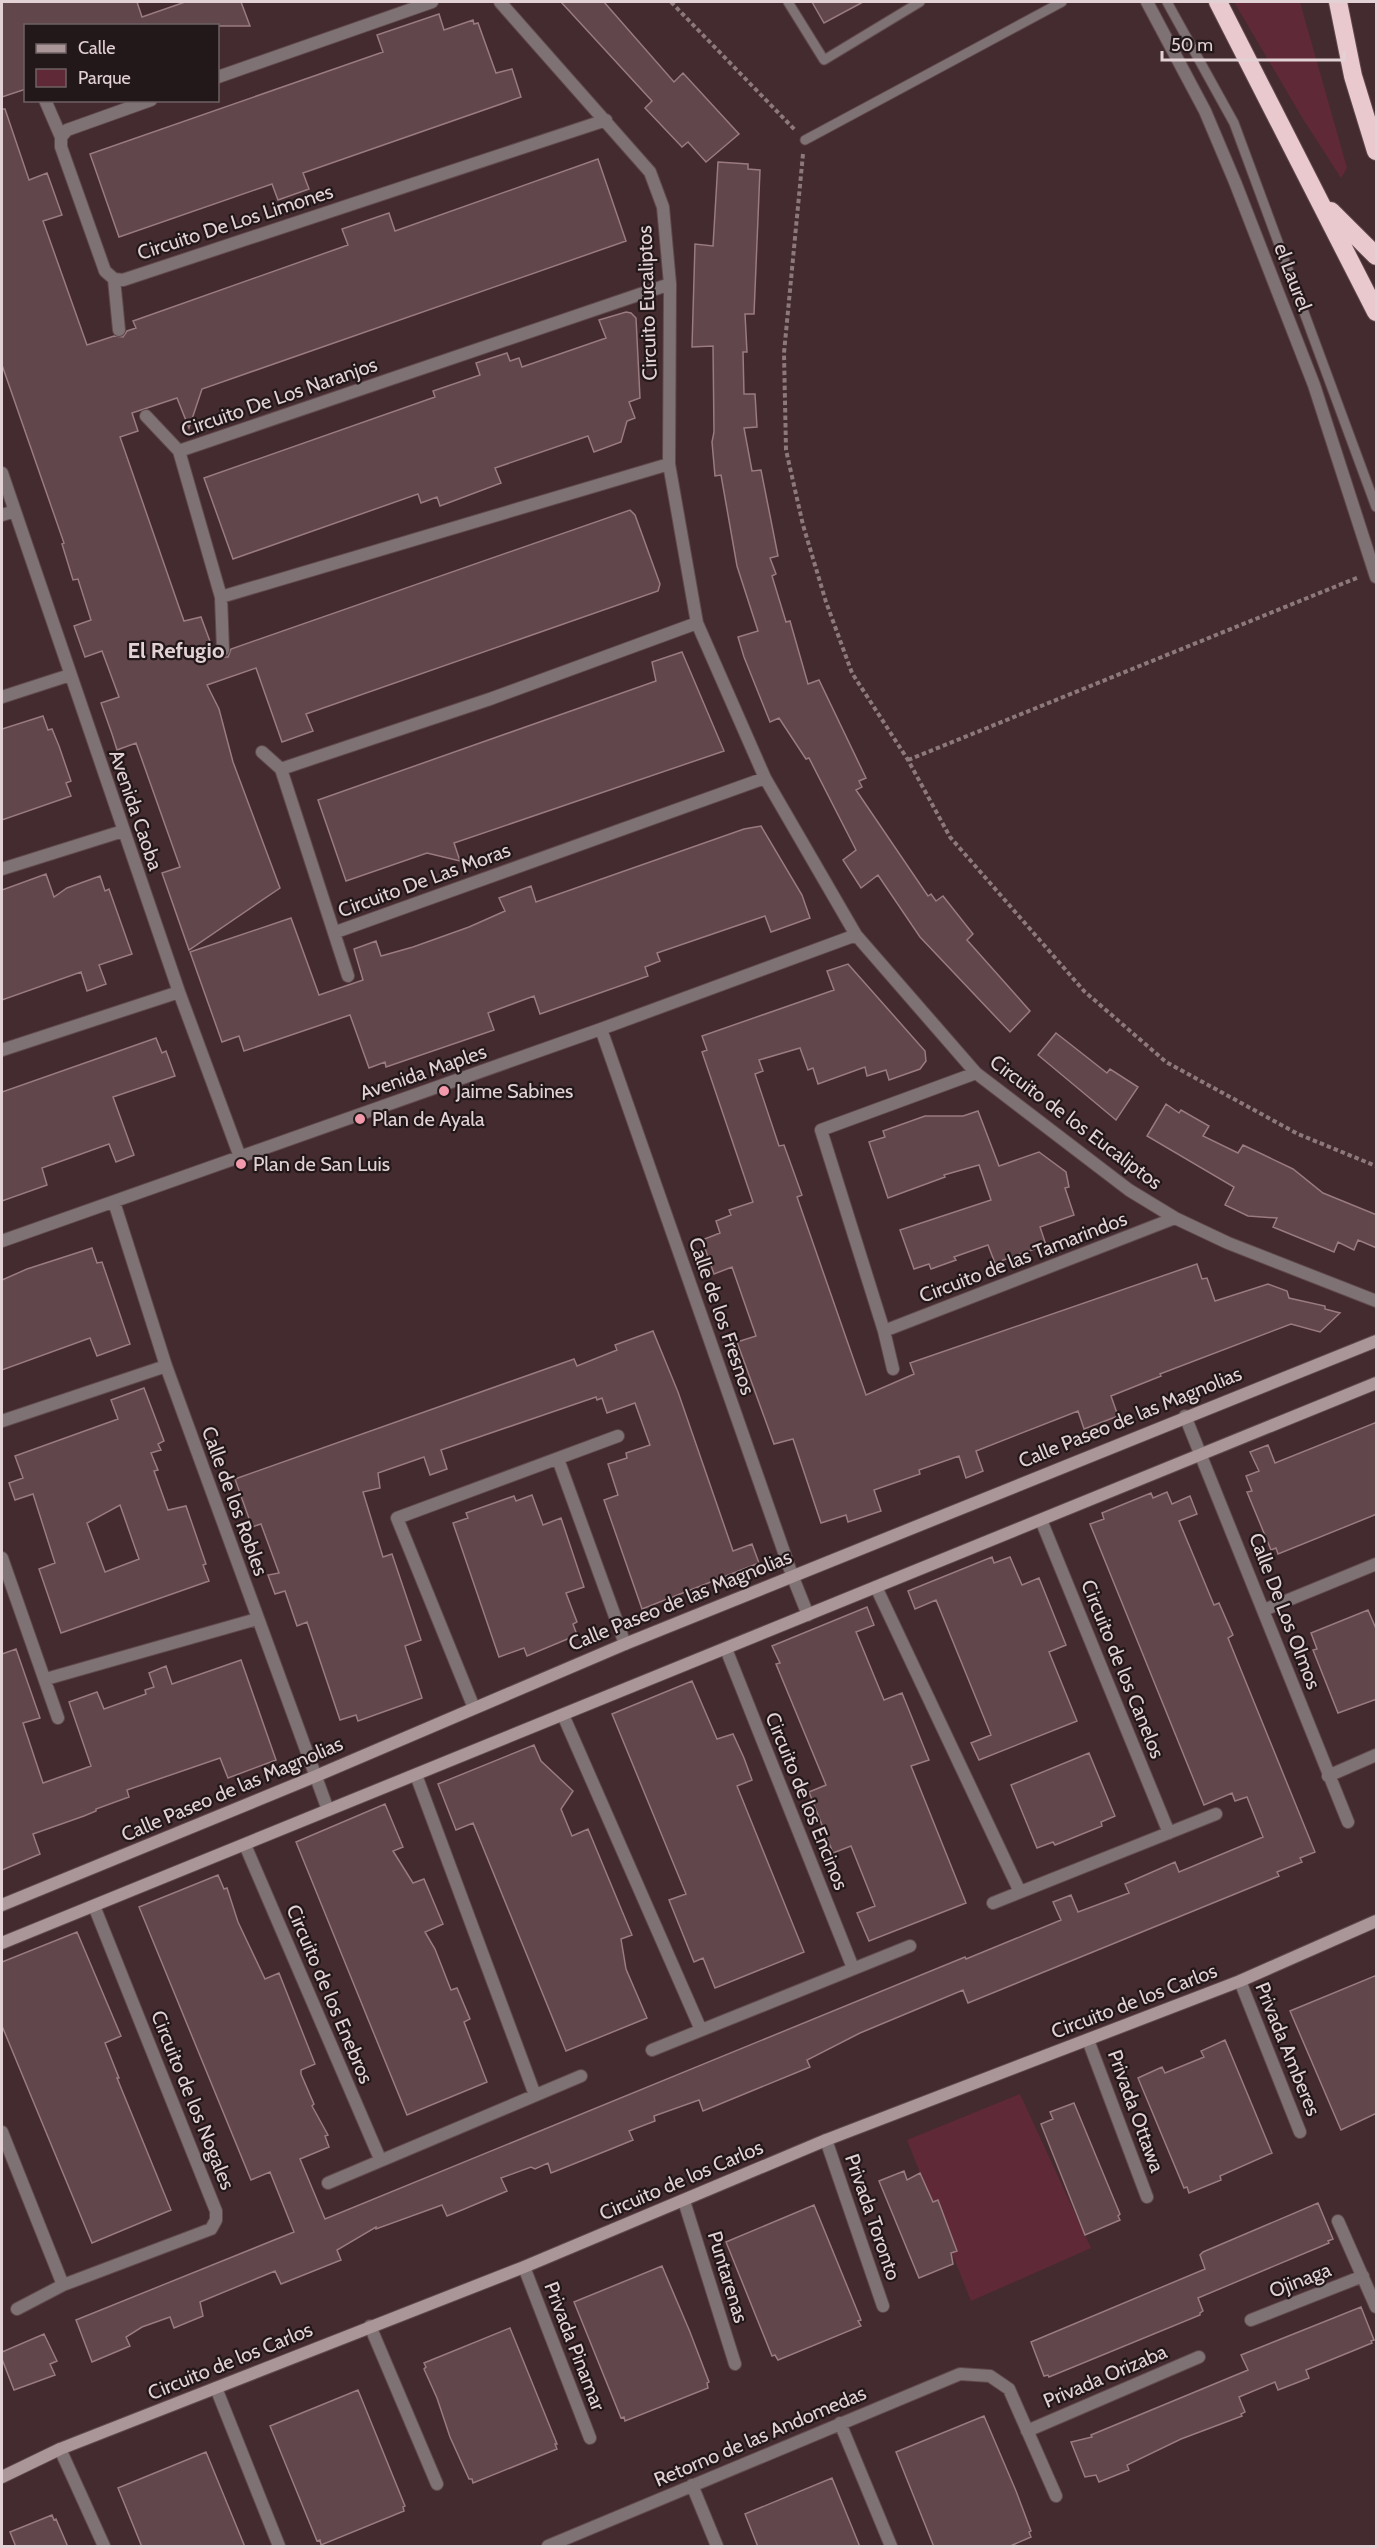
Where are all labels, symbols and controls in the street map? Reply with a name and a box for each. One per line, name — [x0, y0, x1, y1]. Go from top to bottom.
legend — [24, 24, 219, 102]
scale bar — [1162, 24, 1344, 62]
text: 50 m — [1171, 34, 1213, 56]
text: Calle — [78, 37, 115, 59]
text: Parque — [78, 67, 131, 89]
street label: Circuito De Los Limones — [134, 179, 336, 265]
street label: Circuito Eucaliptos — [632, 225, 662, 381]
street label: el Laurel — [1269, 240, 1317, 315]
street label: Circuito De Los Naranjos — [178, 352, 380, 442]
district label: El Refugio — [128, 637, 224, 664]
street label: Avenida Caoba — [104, 747, 168, 874]
street label: Circuito De Las Moras — [334, 838, 514, 922]
street label: Avenida Maples — [357, 1039, 489, 1105]
street label: Circuito de los Eucaliptos — [985, 1049, 1167, 1195]
place label: Jaime Sabines — [455, 1079, 573, 1103]
marker: Jaime Sabines — [437, 1084, 451, 1098]
place label: Plan de Ayala — [372, 1107, 485, 1131]
marker: Plan de Ayala — [353, 1112, 367, 1126]
place label: Plan de San Luis — [253, 1152, 390, 1176]
marker: Plan de San Luis — [234, 1157, 248, 1171]
street label: Circuito de las Tamarindos — [916, 1206, 1130, 1308]
street label: Calle de los Fresnos — [684, 1234, 760, 1398]
street label: Calle Paseo de las Magnolias — [1015, 1361, 1245, 1473]
street label: Calle de los Robles — [197, 1423, 273, 1579]
street label: Calle De Los Olmos — [1244, 1529, 1326, 1693]
street label: Calle Paseo de las Magnolias — [565, 1544, 795, 1656]
street label: Circuito de los Canelos — [1076, 1576, 1170, 1762]
street label: Circuito de los Encinos — [760, 1709, 854, 1893]
street label: Calle Paseo de las Magnolias — [118, 1731, 346, 1847]
street label: Circuito de los Enebros — [281, 1901, 379, 2087]
street label: Circuito de los Carlos — [1048, 1958, 1220, 2044]
street label: Privada Amberes — [1250, 1979, 1326, 2119]
street label: Circuito de los Nogales — [146, 2007, 240, 2193]
street label: Privada Ottawa — [1103, 2046, 1169, 2176]
street label: Circuito de los Carlos — [595, 2135, 767, 2225]
street label: Privada Toronto — [840, 2151, 906, 2283]
street label: Puntarenas — [703, 2228, 753, 2326]
street label: Ojinaga — [1266, 2257, 1335, 2303]
street label: Privada Pinamar — [539, 2278, 611, 2414]
street label: Circuito de los Carlos — [144, 2317, 316, 2405]
street label: Privada Orizaba — [1040, 2339, 1171, 2413]
street label: Retorno de las Andomedas — [650, 2380, 870, 2492]

